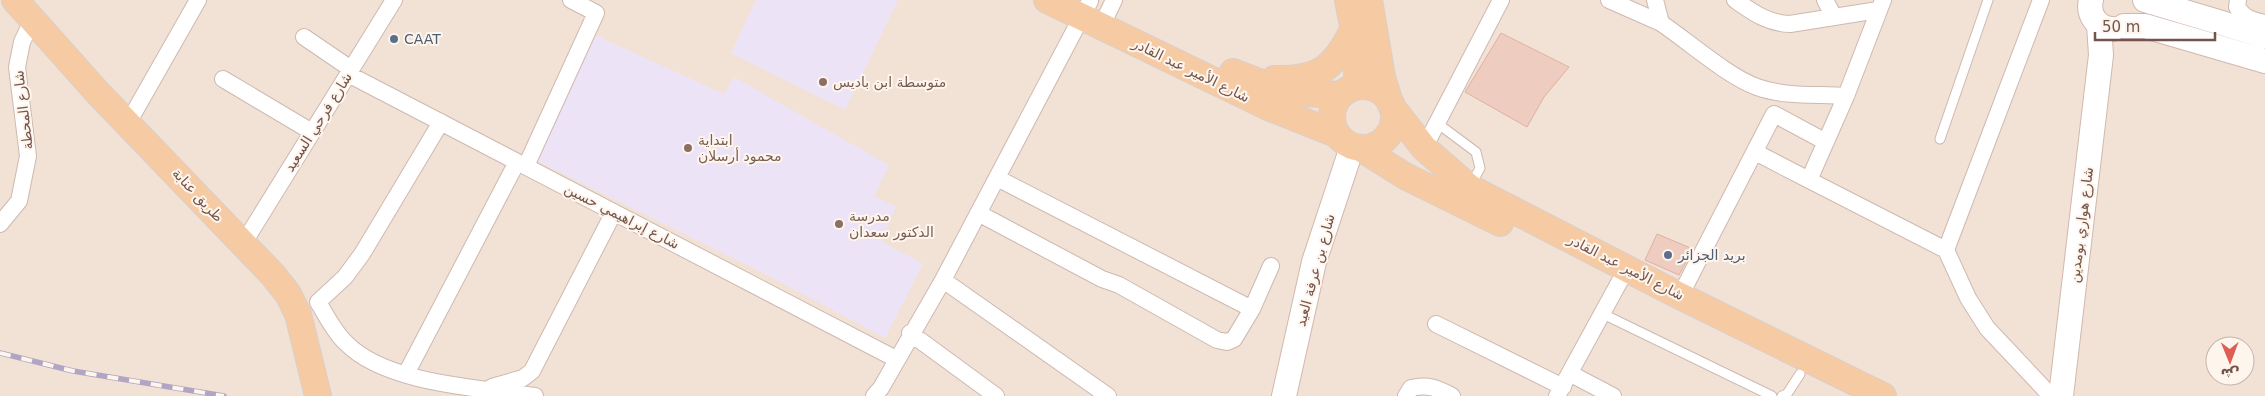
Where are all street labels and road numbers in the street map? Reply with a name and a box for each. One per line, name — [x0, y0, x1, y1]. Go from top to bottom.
street label: شارع الأمير عبد القادر — [1129, 33, 1253, 106]
street label: شارع المحطة — [10, 69, 37, 151]
street label: شارع فرحي السعيد — [281, 70, 356, 175]
street label: طريق عنابة — [169, 165, 227, 226]
street label: شارع هواري بومدين — [2066, 166, 2097, 284]
street label: شارع إبراهيمي حسين — [561, 180, 682, 253]
street label: شارع بن عرفة العيد — [1292, 212, 1339, 328]
street label: شارع الأمير عبد القادر — [1564, 229, 1687, 304]

